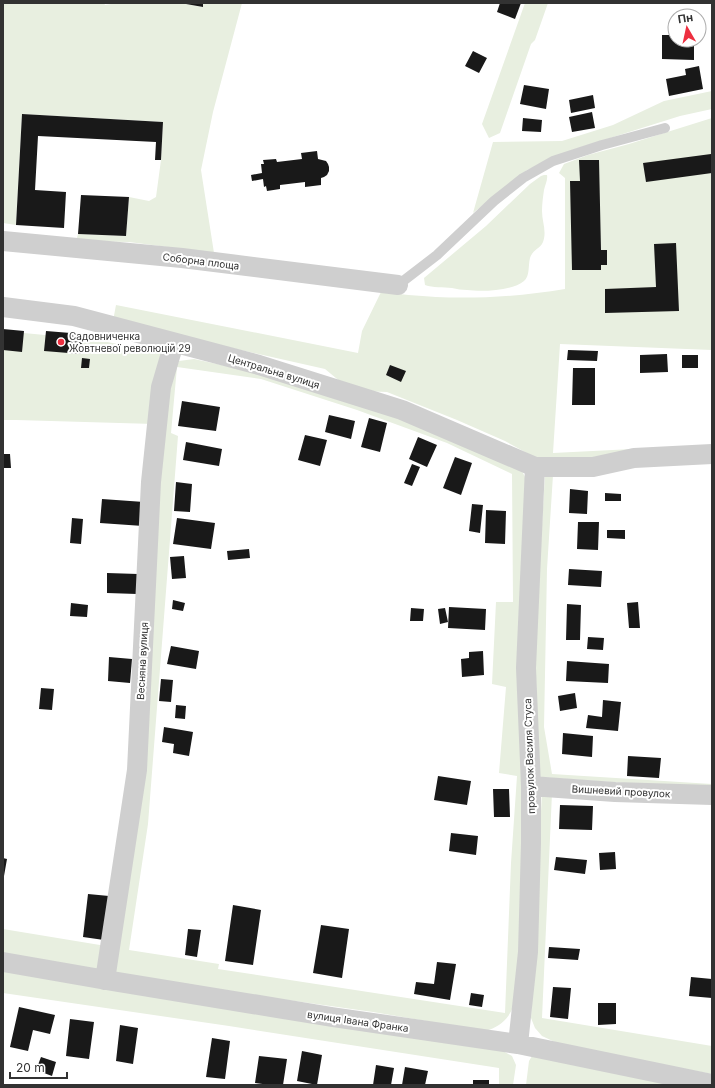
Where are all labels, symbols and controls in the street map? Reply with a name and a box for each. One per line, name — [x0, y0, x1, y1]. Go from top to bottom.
north arrow — [667, 8, 707, 48]
text: Пн — [677, 10, 694, 26]
street label: Соборна площа — [162, 250, 240, 272]
place label: Садовниченка Жовтневої революцій 29 — [69, 330, 191, 354]
marker: Садовниченка Жовтневої революцій 29 — [56, 337, 66, 347]
street label: Центральна вулиця — [227, 351, 321, 391]
street label: Весняна вулиця — [134, 622, 150, 700]
street label: провулок Василя Стуса — [521, 698, 537, 814]
street label: Вишневий провулок — [571, 782, 671, 800]
street label: вулиця Івана Франка — [307, 1008, 409, 1034]
scale bar — [10, 1054, 67, 1080]
text: 20 m — [16, 1060, 45, 1075]

